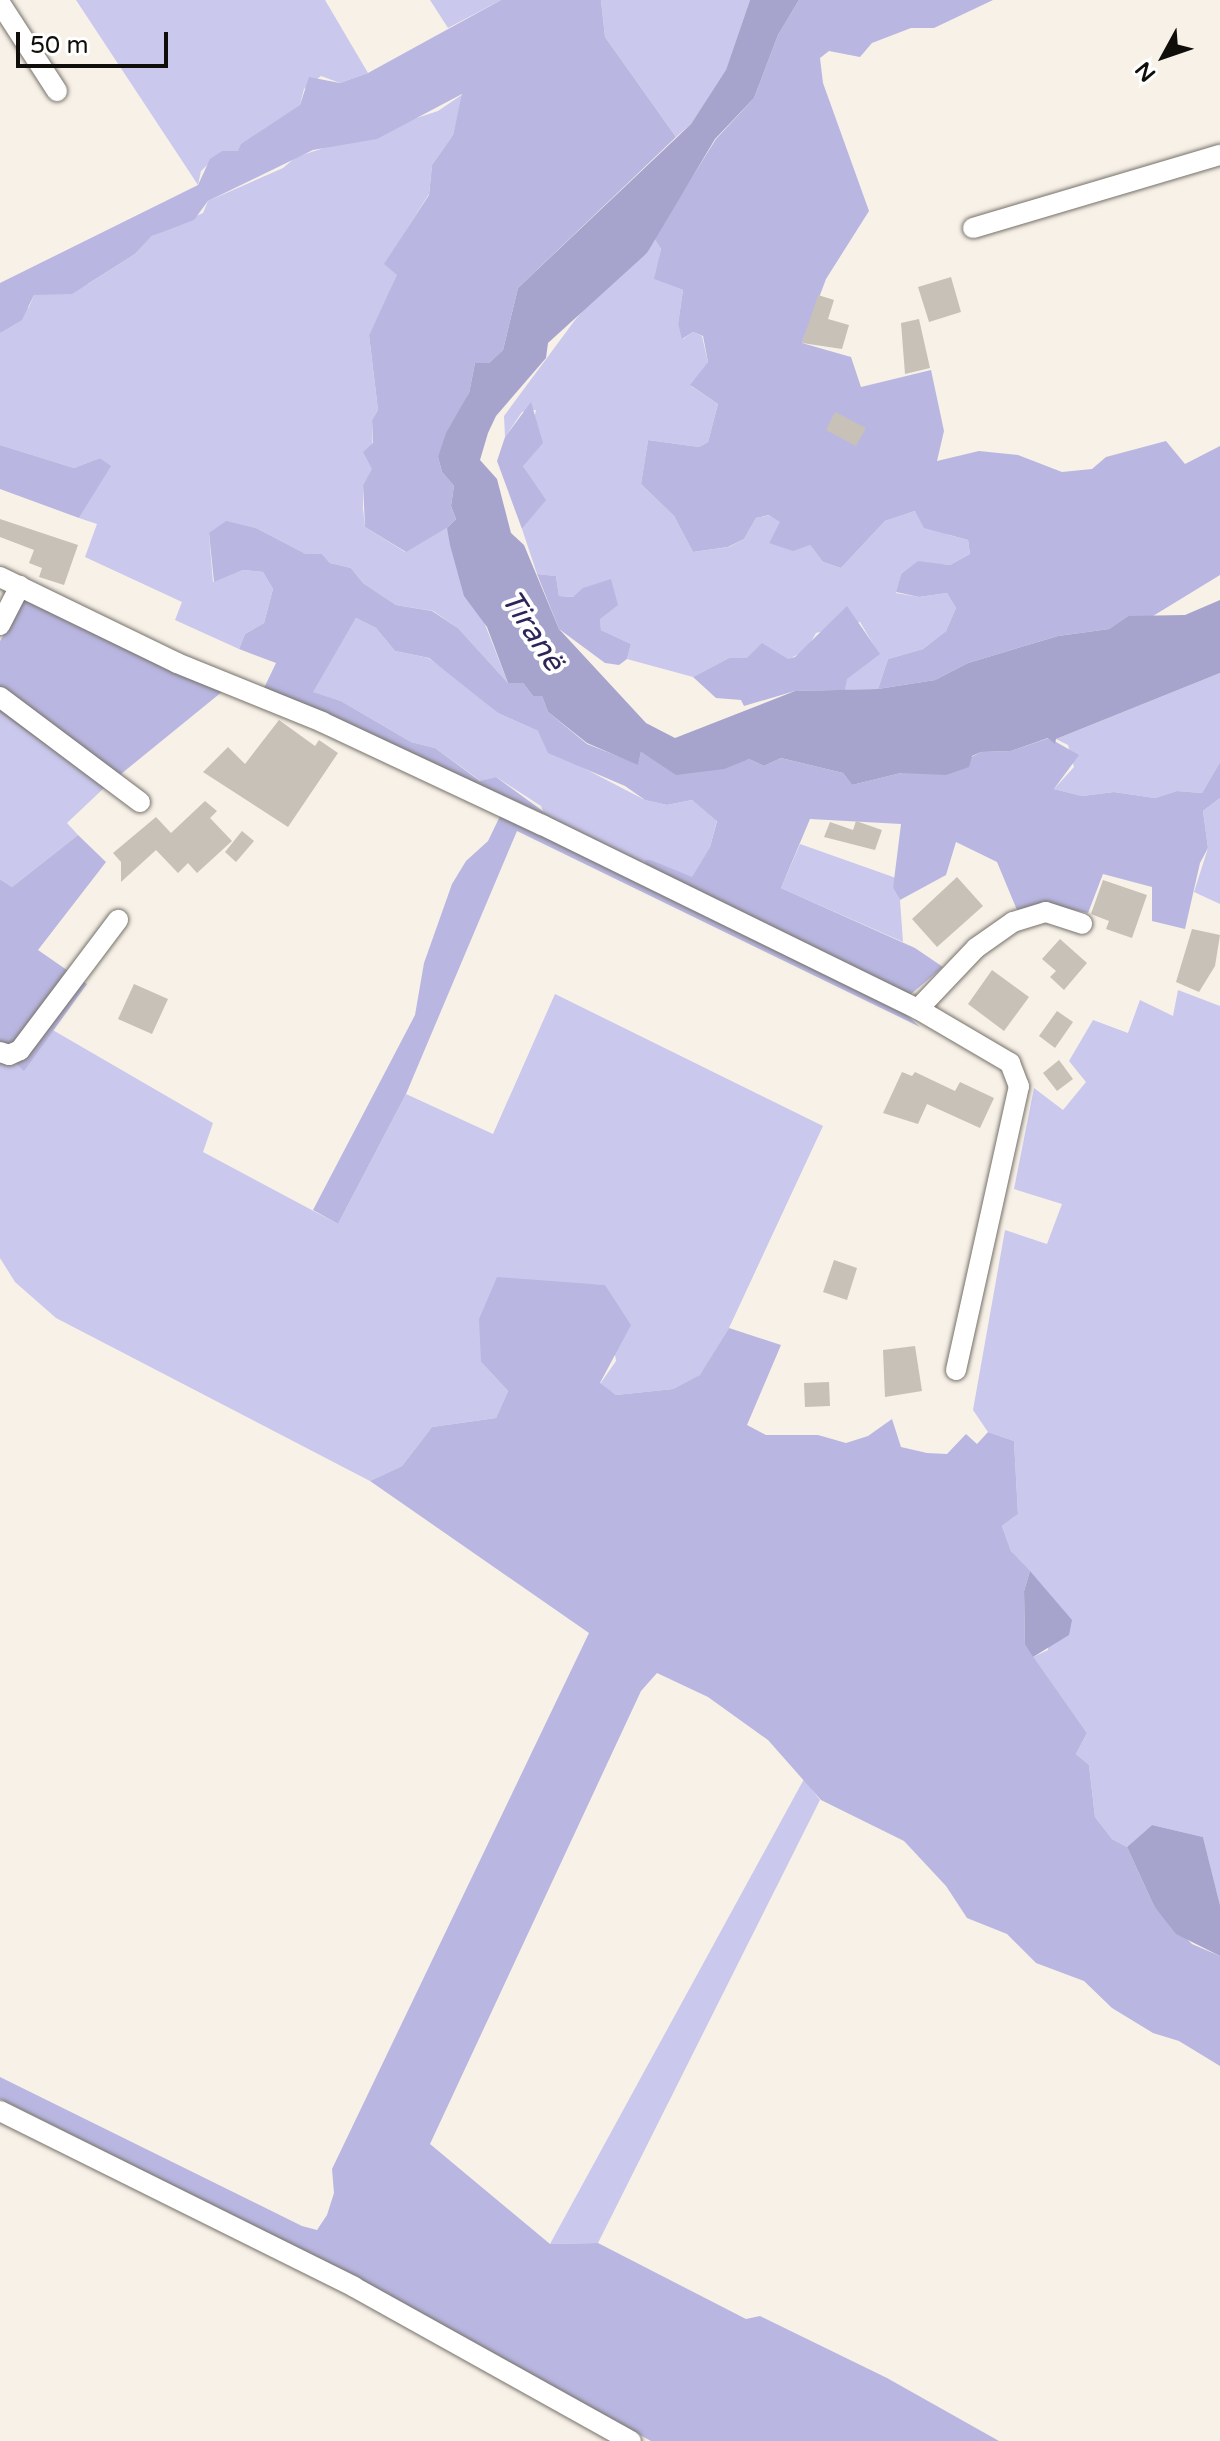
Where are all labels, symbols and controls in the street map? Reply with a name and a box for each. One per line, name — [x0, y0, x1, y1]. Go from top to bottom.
scale bar — [20, 16, 172, 66]
north arrow — [1124, 16, 1204, 96]
text: 50 m — [30, 31, 88, 60]
text: N — [1130, 56, 1161, 87]
water label: Tiranë — [493, 584, 571, 678]

